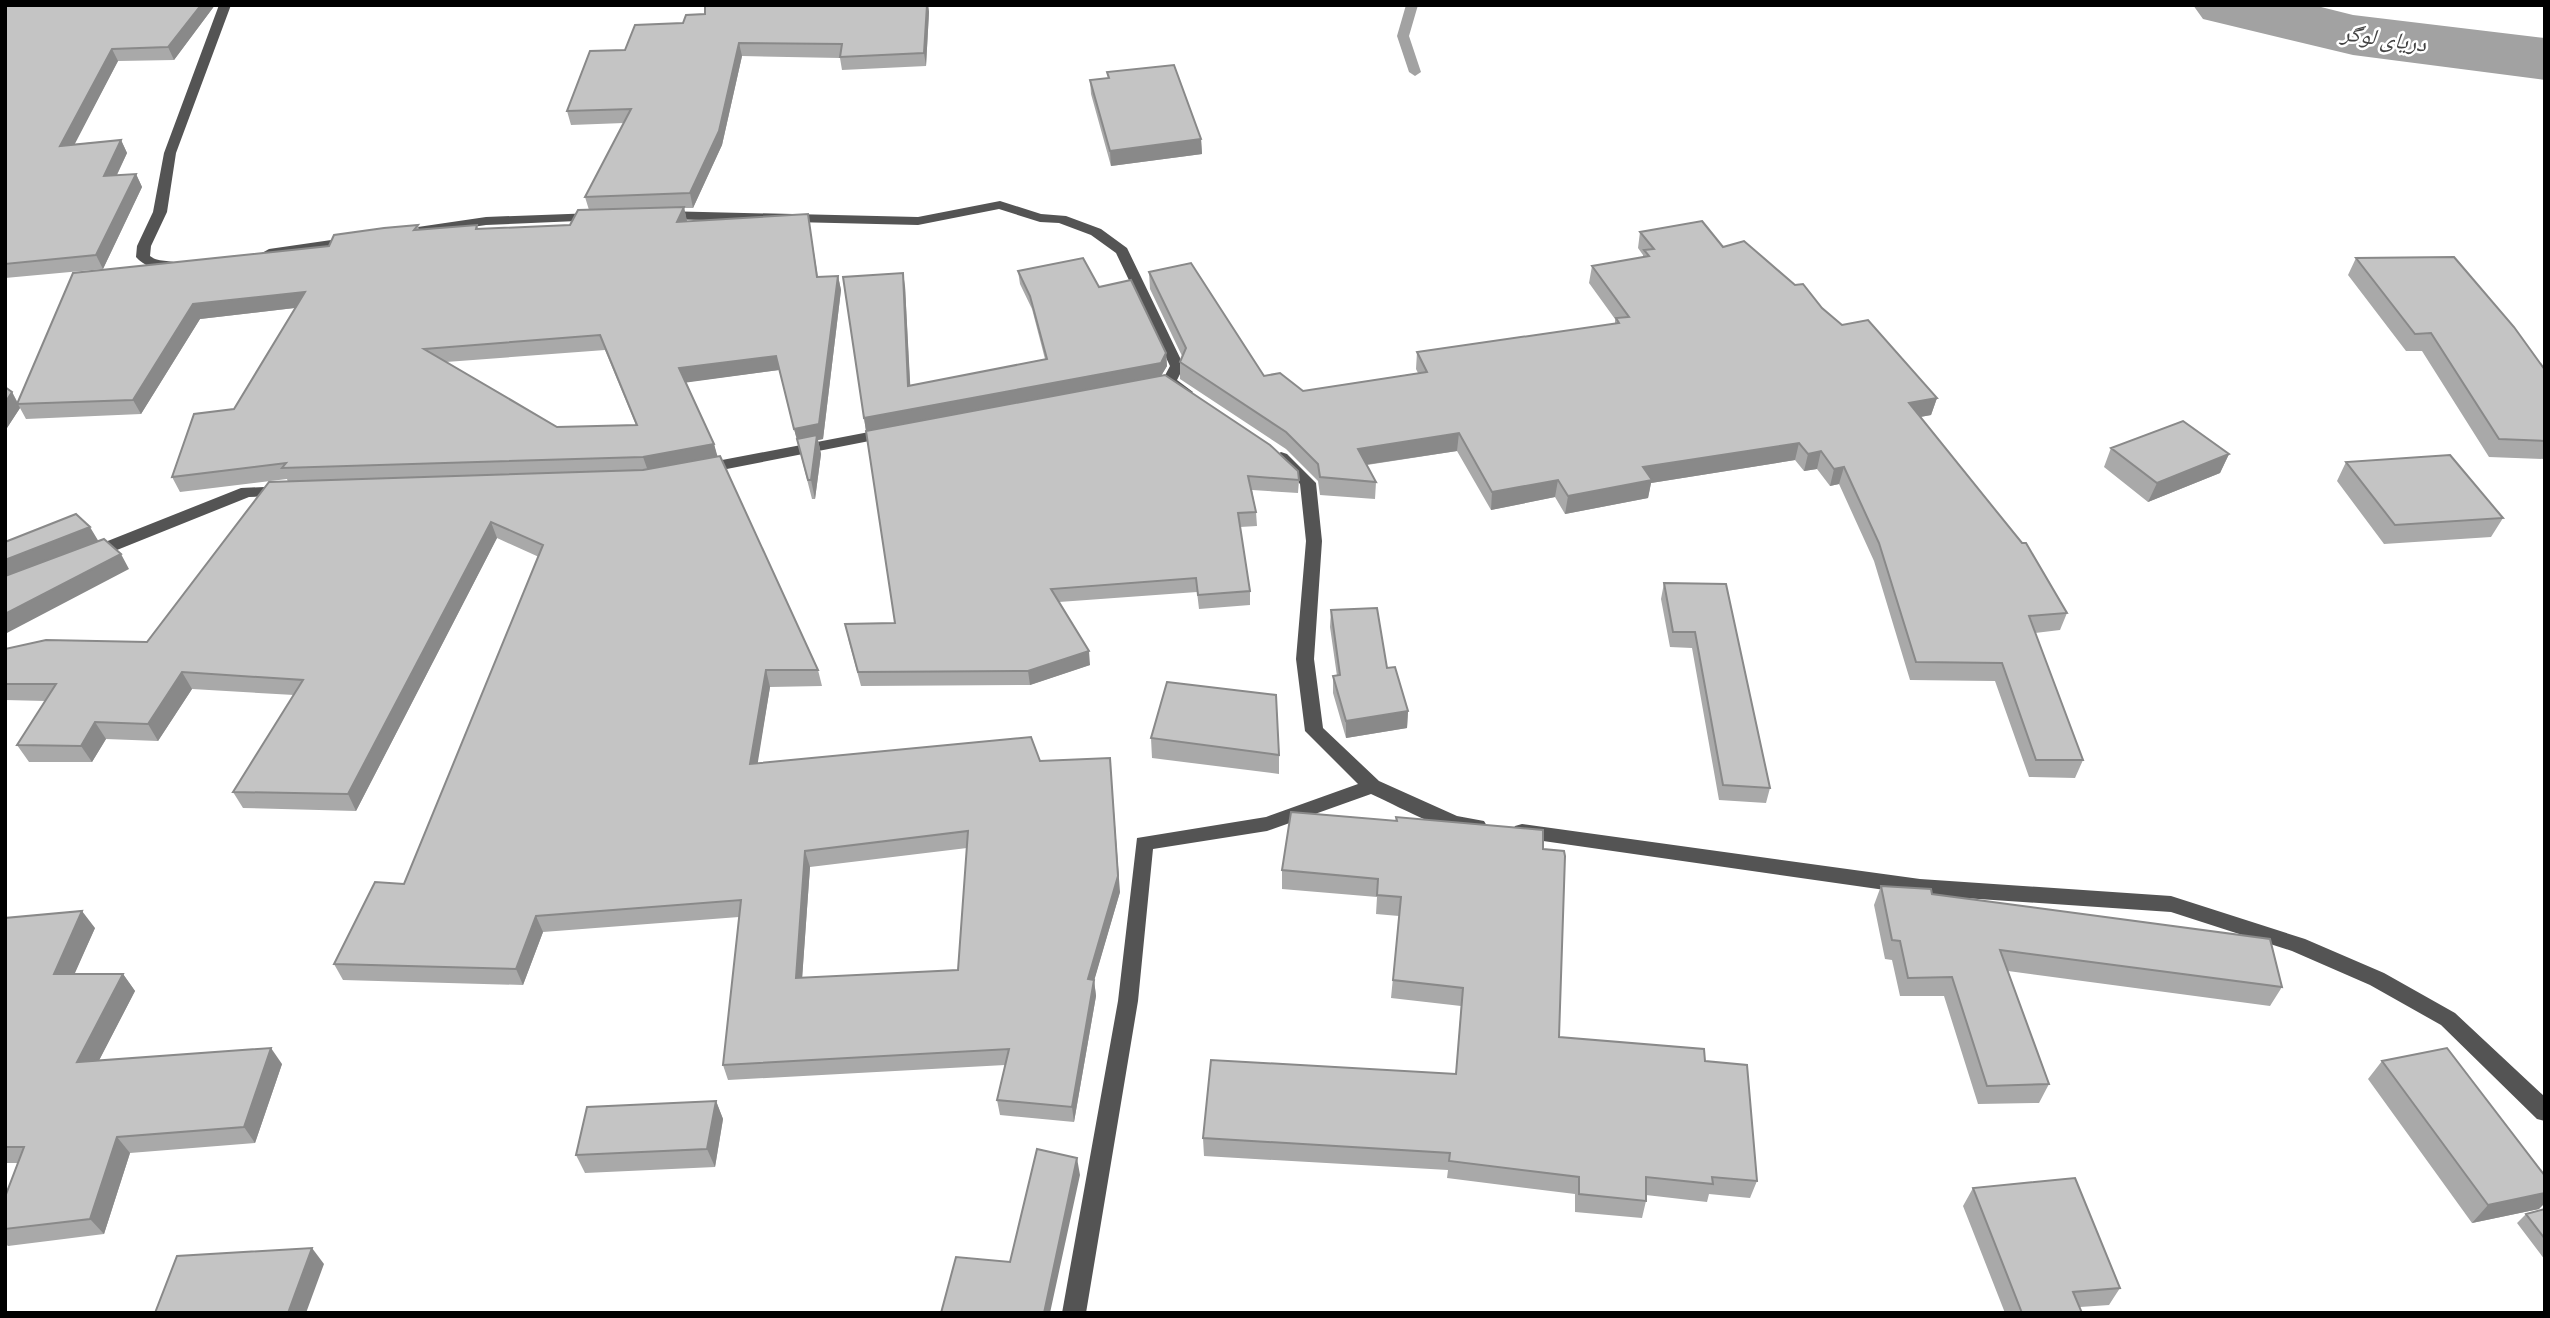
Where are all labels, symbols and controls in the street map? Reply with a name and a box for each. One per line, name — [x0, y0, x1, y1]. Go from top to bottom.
water label: دریای لوگر — [2338, 17, 2429, 59]

